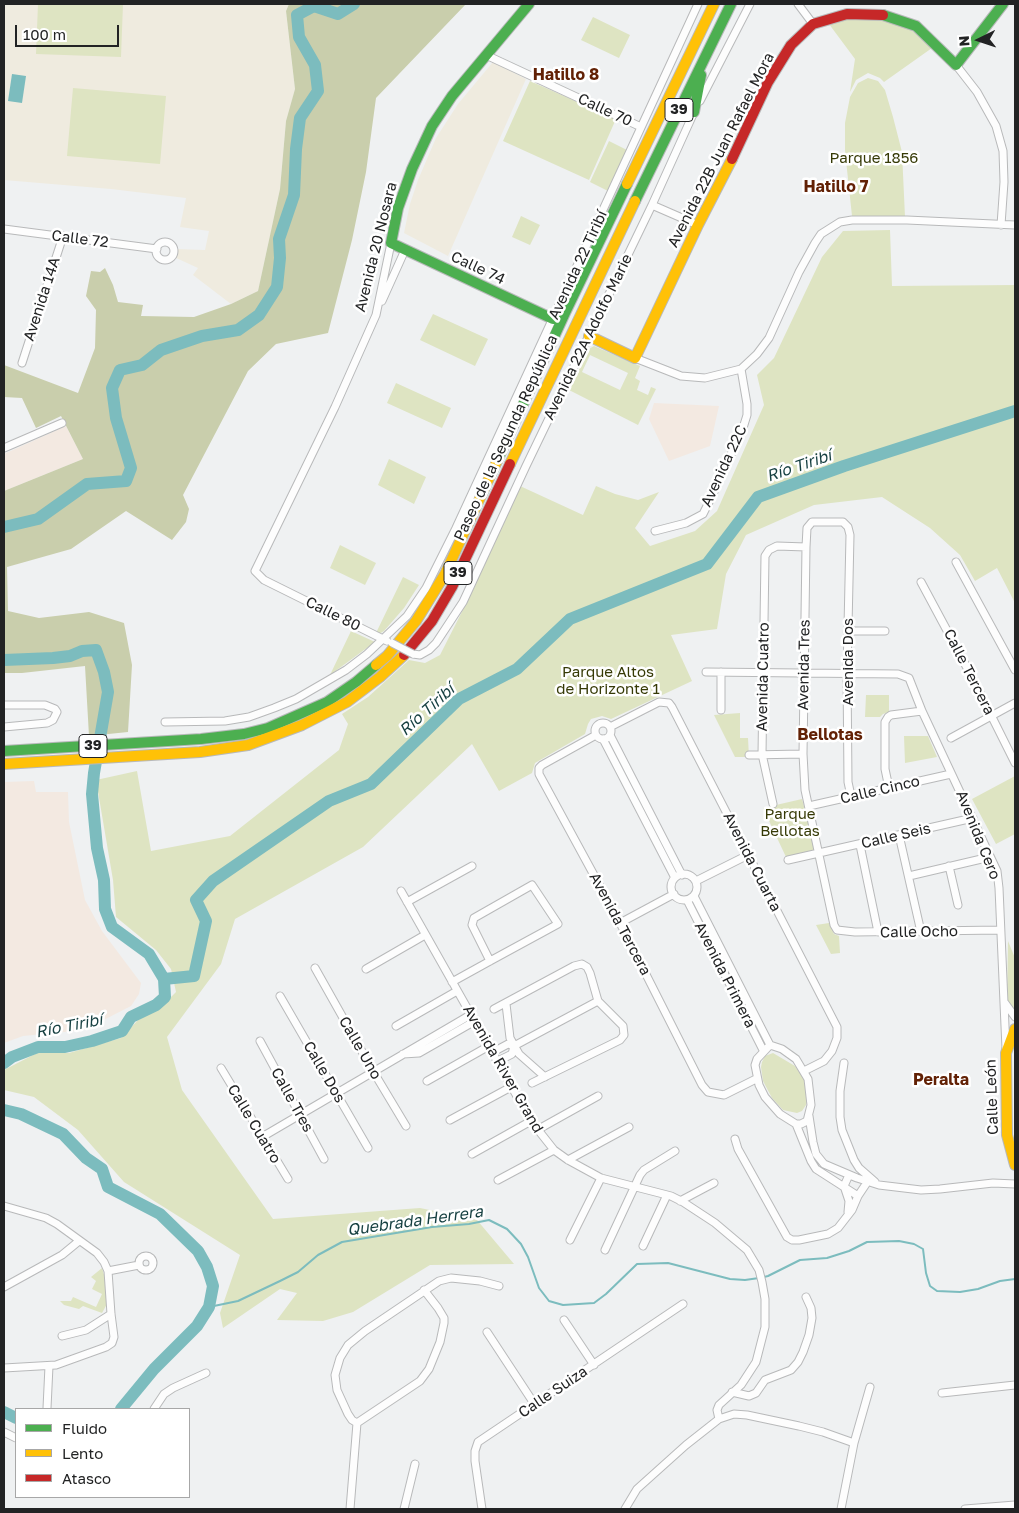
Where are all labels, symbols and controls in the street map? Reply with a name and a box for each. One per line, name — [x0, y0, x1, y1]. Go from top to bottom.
scale bar — [18, 15, 121, 47]
north arrow — [954, 15, 1004, 65]
text: 100 m — [23, 25, 66, 43]
text: N — [955, 35, 972, 47]
street label: Avenida 22B Juan Rafael Mora — [664, 50, 778, 250]
district label: Hatillo 8 — [533, 65, 599, 85]
street label: Calle 70 — [575, 90, 635, 130]
road number: 39 — [665, 98, 693, 122]
park label: Parque 1856 — [830, 149, 918, 167]
district label: Hatillo 7 — [803, 177, 869, 197]
street label: Avenida 20 Nosara — [351, 180, 401, 314]
street label: Avenida 22 Tiribí — [545, 208, 611, 322]
street label: Calle 72 — [51, 227, 109, 251]
street label: Calle 74 — [448, 248, 508, 288]
street label: Avenida 22A Adolfo Marie — [540, 251, 636, 423]
street label: Avenida 14A — [20, 255, 64, 343]
street label: Paseo de la Segunda República — [450, 332, 562, 544]
street label: Avenida 22C — [697, 422, 751, 510]
water label: Río Tiribí — [764, 446, 834, 486]
road number: 39 — [444, 562, 472, 584]
street label: Calle 80 — [303, 593, 363, 635]
street label: Avenida Dos — [839, 618, 857, 706]
street label: Avenida Tres — [794, 619, 814, 711]
street label: Avenida Cuatro — [753, 622, 773, 732]
street label: Calle Tercera — [940, 626, 998, 718]
park label: Parque Altos de Horizonte 1 — [556, 663, 660, 698]
water label: Río Tiribí — [395, 680, 459, 740]
district label: Bellotas — [797, 725, 863, 745]
road number: 39 — [79, 734, 107, 758]
street label: Calle Cinco — [838, 772, 922, 808]
street label: Avenida Cero — [952, 788, 1004, 882]
park label: Parque Bellotas — [760, 805, 820, 840]
street label: Avenida Cuarta — [719, 809, 785, 915]
street label: Calle Seis — [859, 819, 933, 853]
street label: Avenida Tercera — [585, 869, 655, 979]
street label: Avenida Primera — [691, 919, 759, 1031]
street label: Calle Ocho — [880, 922, 958, 942]
street label: Avenida River Grand — [459, 1002, 547, 1136]
water label: Río Tiribí — [34, 1010, 104, 1042]
street label: Calle Uno — [335, 1013, 385, 1083]
street label: Calle Dos — [299, 1038, 349, 1106]
street label: Calle León — [982, 1059, 1002, 1135]
street label: Calle Tres — [267, 1065, 317, 1135]
district label: Peralta — [913, 1070, 969, 1090]
street label: Calle Cuatro — [223, 1081, 285, 1167]
water label: Quebrada Herrera — [346, 1202, 484, 1240]
street label: Calle Suiza — [515, 1362, 591, 1422]
legend — [15, 1408, 190, 1498]
text: Fluido — [62, 1419, 107, 1437]
text: Lento — [62, 1444, 103, 1462]
text: Atasco — [62, 1469, 111, 1487]

